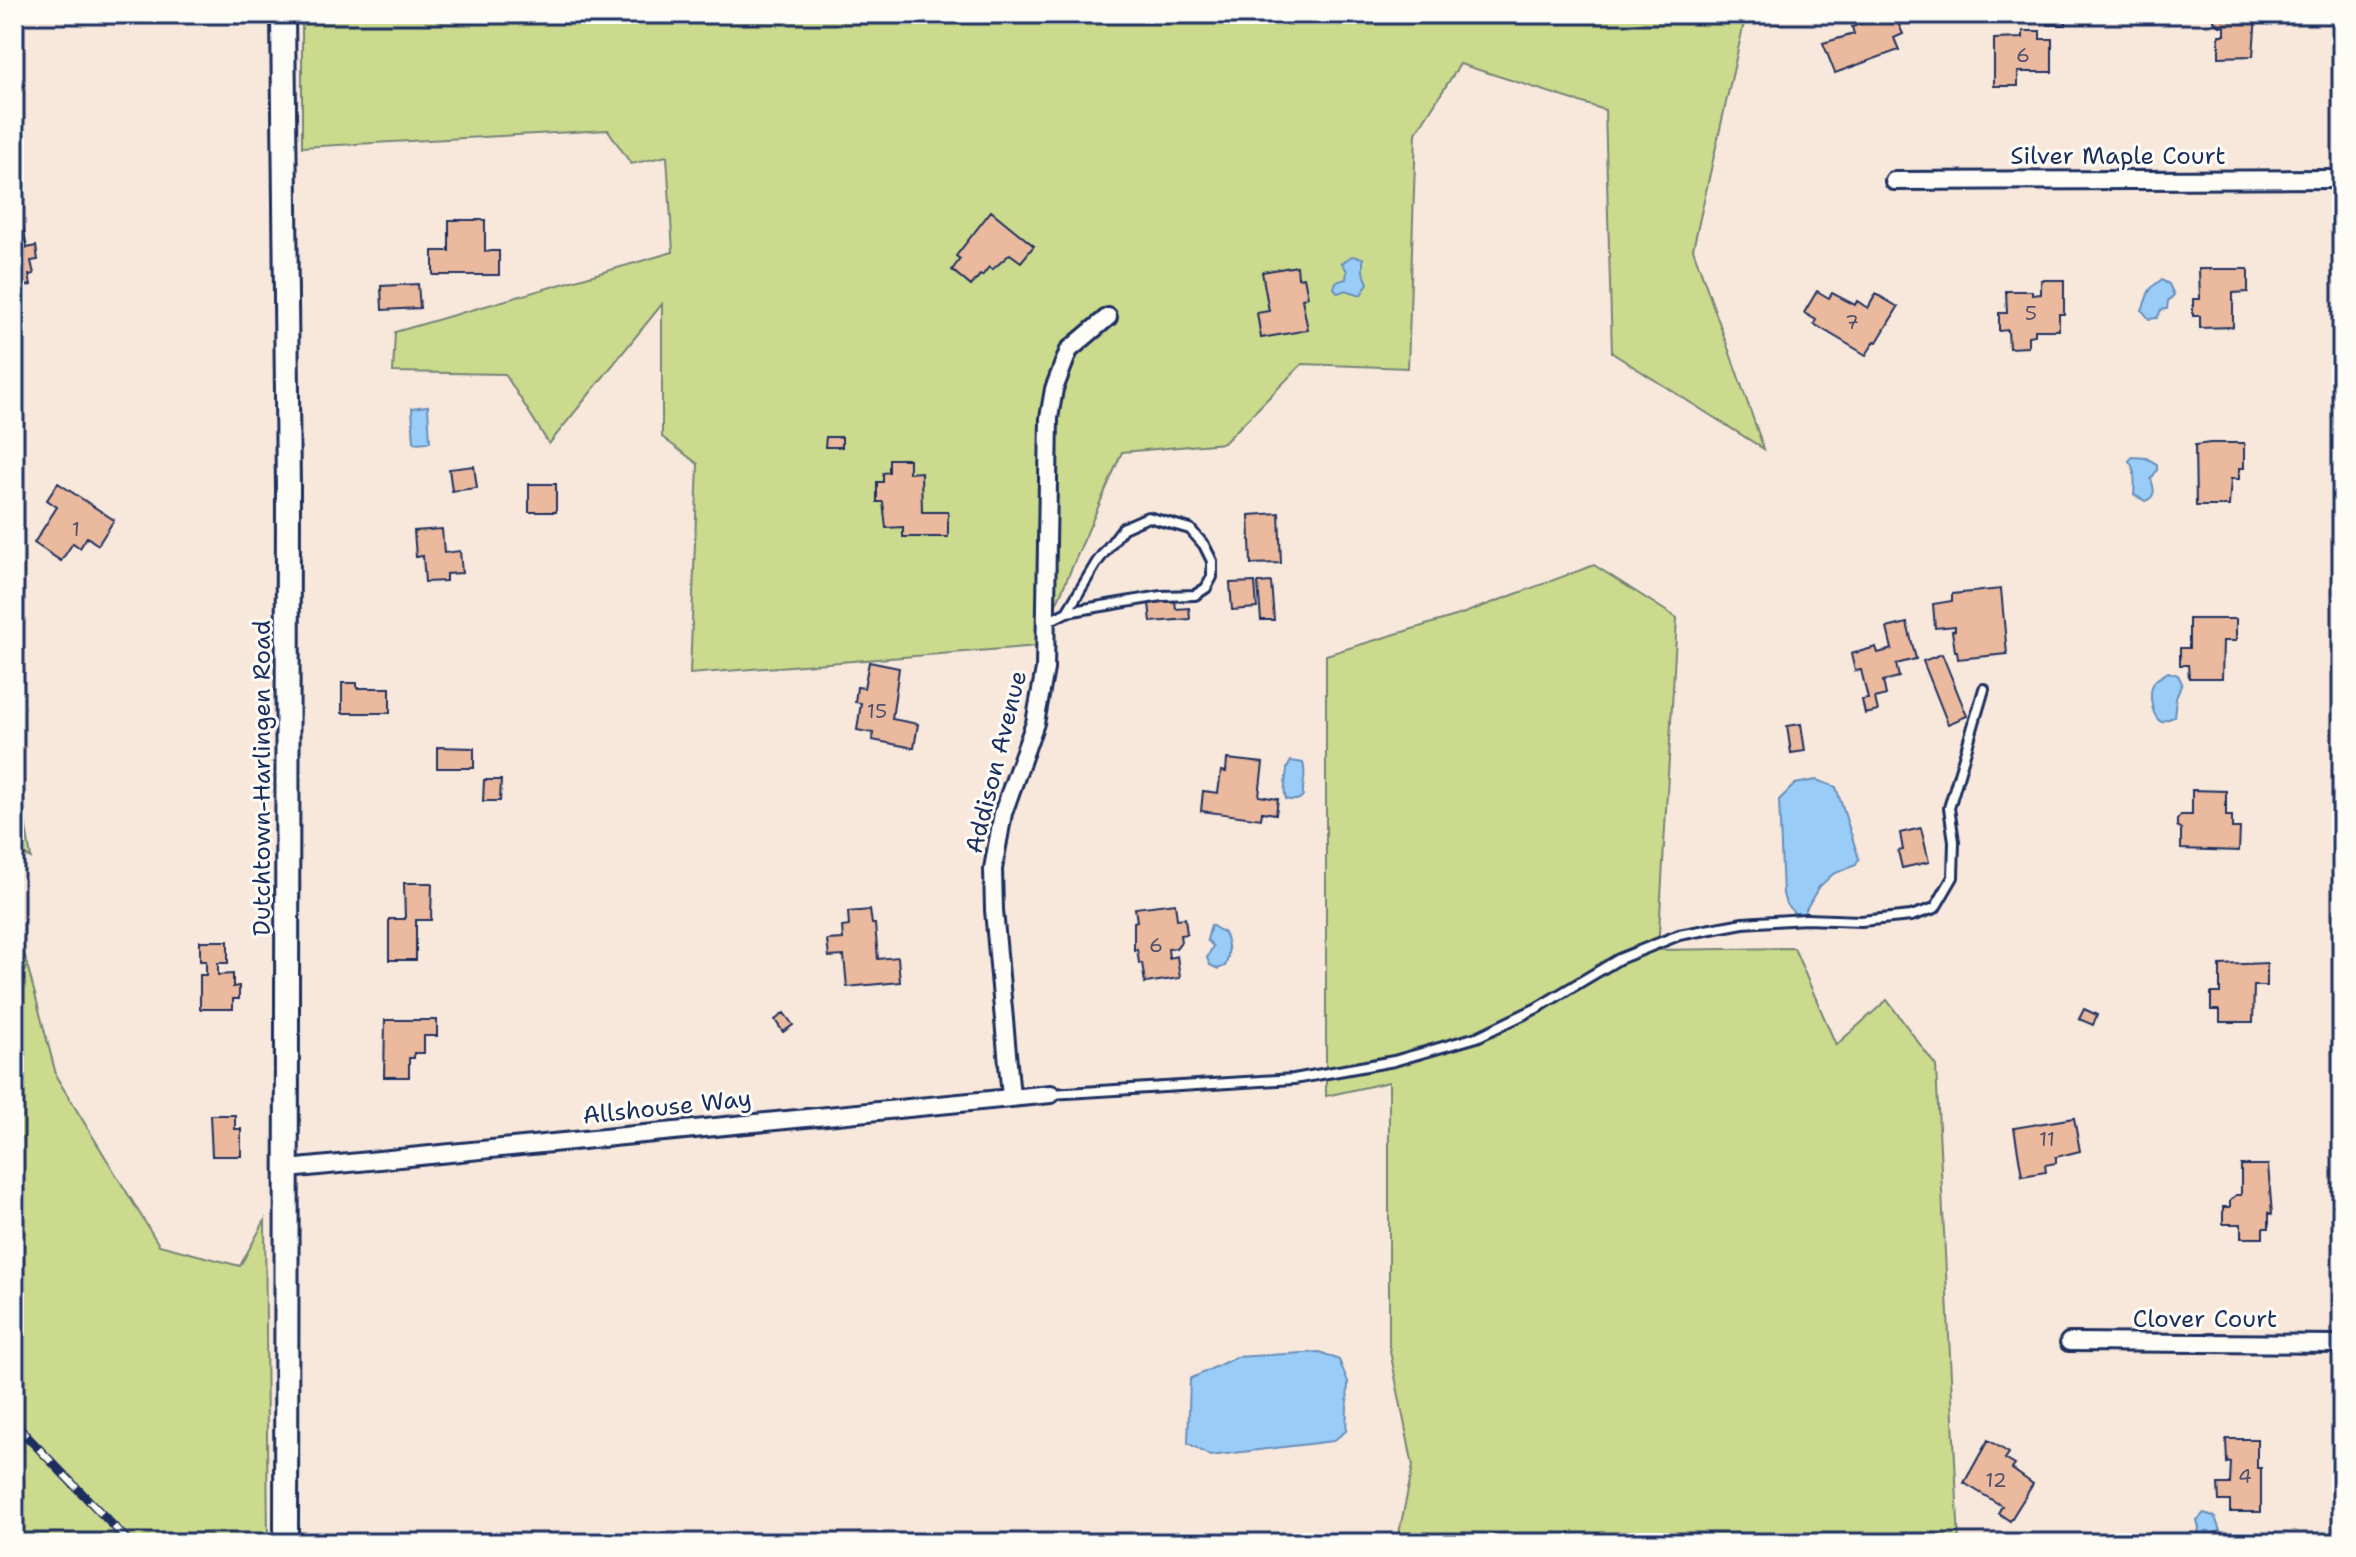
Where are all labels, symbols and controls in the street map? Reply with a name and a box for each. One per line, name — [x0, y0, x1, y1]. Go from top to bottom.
house number: 6 — [2016, 42, 2030, 68]
street label: Silver Maple Court — [2010, 140, 2226, 172]
house number: 5 — [2025, 300, 2037, 326]
house number: 7 — [1845, 309, 1859, 335]
house number: 1 — [72, 516, 80, 542]
street label: Dutchtown-Harlingen Road — [246, 620, 278, 936]
street label: Addison Avenue — [958, 667, 1034, 857]
house number: 15 — [867, 698, 887, 724]
house number: 6 — [1149, 932, 1163, 958]
street label: Allshouse Way — [581, 1082, 753, 1132]
house number: 11 — [2039, 1126, 2055, 1152]
street label: Clover Court — [2133, 1303, 2277, 1335]
house number: 4 — [2238, 1463, 2252, 1489]
house number: 12 — [1985, 1467, 2007, 1493]

